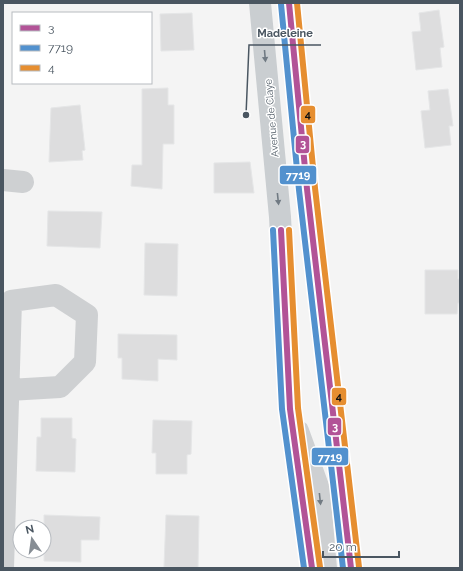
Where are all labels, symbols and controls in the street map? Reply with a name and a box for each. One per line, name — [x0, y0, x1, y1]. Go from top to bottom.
legend — [12, 12, 152, 84]
text: 3 — [48, 21, 54, 35]
callout: Madeleine — [249, 22, 321, 45]
text: Madeleine — [257, 27, 313, 40]
text: 7719 — [48, 41, 73, 55]
one-way arrow — [261, 50, 268, 62]
text: 4 — [48, 61, 55, 75]
street label: Avenue de Claye — [263, 78, 280, 157]
line badge: 4 — [300, 105, 316, 124]
text: 4 — [305, 108, 311, 121]
line badge: 3 — [295, 135, 310, 154]
text: 3 — [300, 138, 306, 151]
line badge: 7719 — [279, 165, 317, 185]
text: 7719 — [286, 169, 311, 182]
one-way arrow — [275, 193, 282, 205]
line badge: 4 — [331, 387, 347, 406]
text: 4 — [336, 390, 342, 403]
line badge: 3 — [327, 417, 342, 436]
text: 3 — [332, 421, 338, 434]
line badge: 7719 — [311, 447, 349, 466]
text: 7719 — [318, 451, 343, 464]
one-way arrow — [316, 493, 323, 505]
north arrow — [12, 519, 52, 559]
text: N — [24, 522, 35, 537]
scale bar — [323, 533, 399, 559]
text: 20 m — [329, 540, 357, 554]

